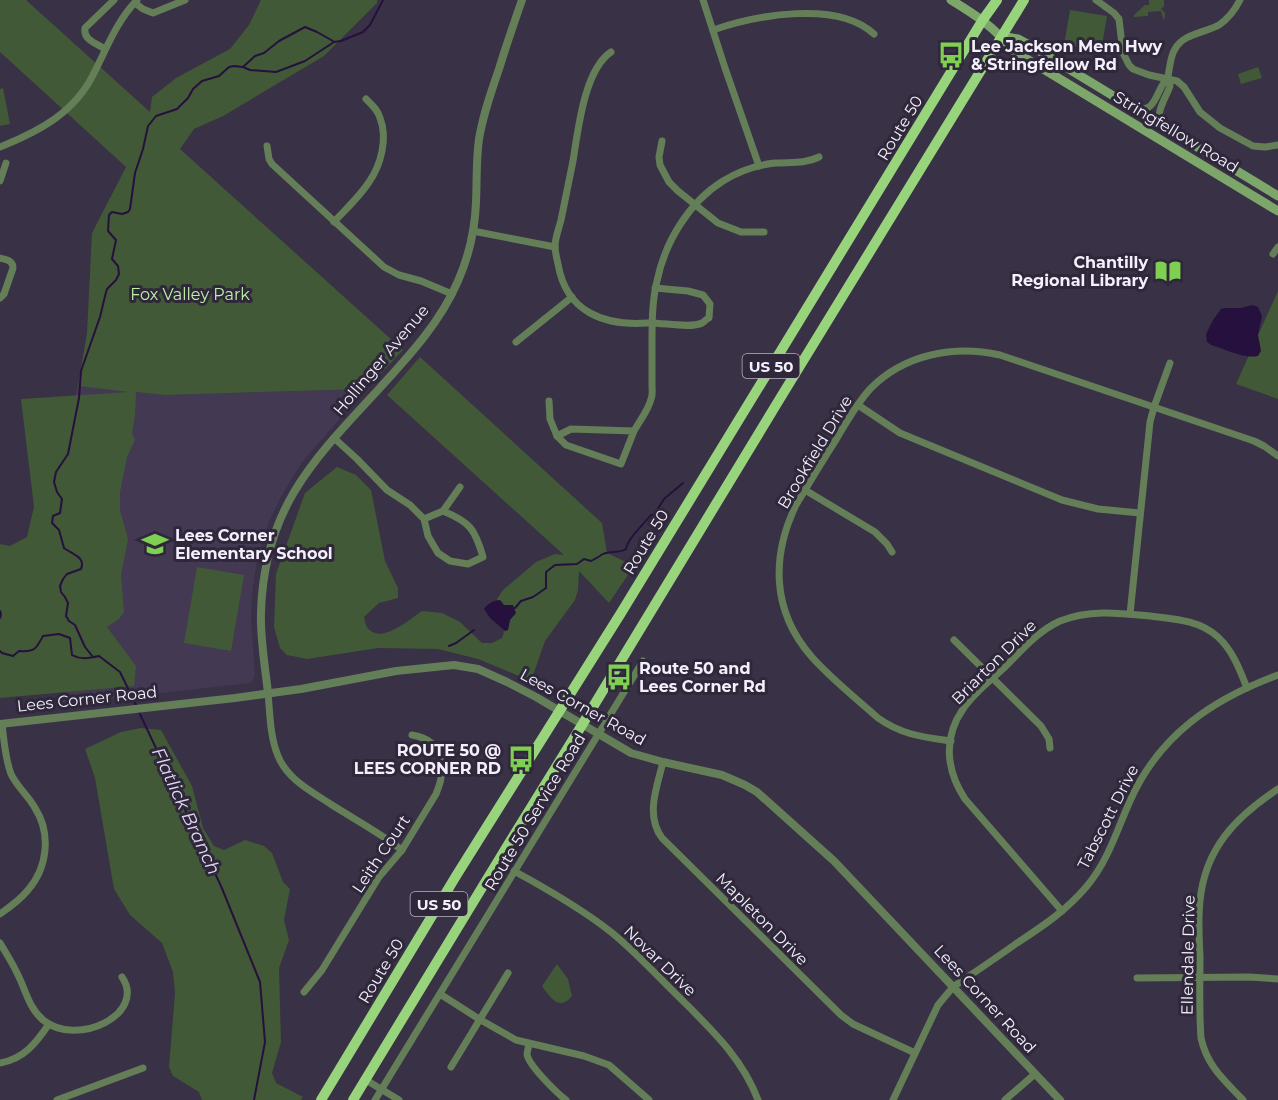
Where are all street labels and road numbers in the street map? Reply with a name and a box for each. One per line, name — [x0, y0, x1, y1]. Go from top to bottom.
street label: Stringfellow Road — [1110, 87, 1242, 177]
street label: Route 50 — [873, 92, 927, 164]
street label: Hollinger Avenue — [329, 301, 433, 419]
road number: US 50 — [742, 354, 800, 378]
street label: Brookfield Drive — [774, 392, 856, 512]
street label: Route 50 — [619, 506, 673, 578]
street label: Briarton Drive — [948, 616, 1040, 708]
street label: Lees Corner Road — [517, 665, 649, 749]
street label: Lees Corner Road — [16, 682, 158, 716]
street label: Route 50 Service Road — [481, 730, 589, 894]
street label: Tabscott Drive — [1074, 762, 1142, 872]
street label: Leith Court — [348, 811, 414, 896]
street label: Mapleton Drive — [712, 869, 812, 969]
road number: US 50 — [410, 892, 468, 916]
street label: Ellendale Drive — [1177, 895, 1199, 1015]
street label: Novar Drive — [620, 922, 700, 1000]
street label: Route 50 — [354, 935, 408, 1007]
street label: Lees Corner Road — [930, 941, 1040, 1057]

